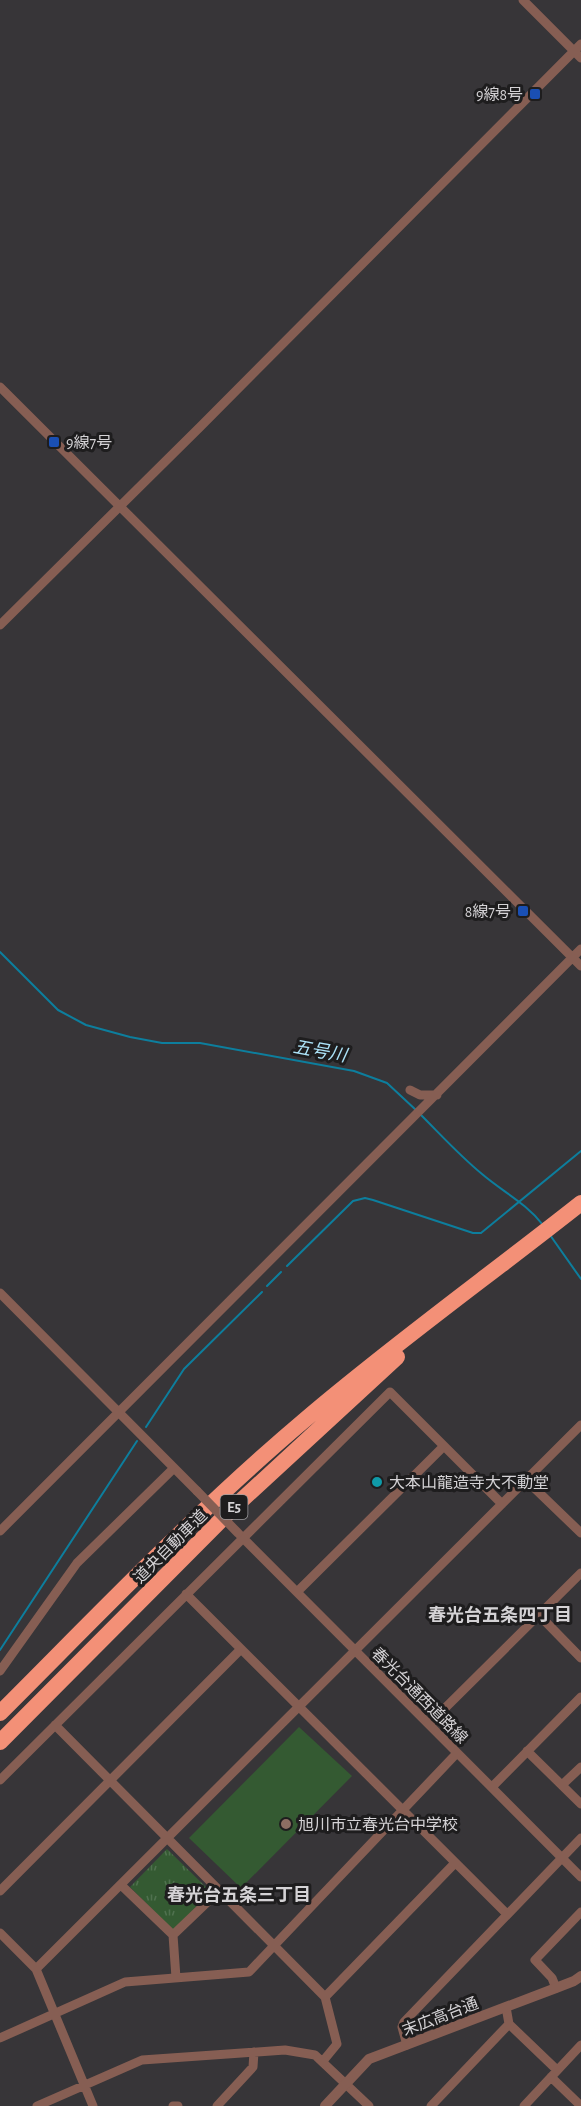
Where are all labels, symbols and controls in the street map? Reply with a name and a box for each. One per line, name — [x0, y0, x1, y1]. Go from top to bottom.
place label: 9線8号 — [476, 86, 523, 103]
marker: 9線8号 — [528, 87, 542, 101]
place label: 9線7号 — [66, 434, 112, 451]
marker: 9線7号 — [47, 435, 61, 449]
place label: 8線7号 — [465, 903, 511, 920]
marker: 8線7号 — [516, 904, 530, 918]
water label: 五号川 — [292, 1037, 350, 1066]
place label: 大本山龍造寺大不動堂 — [389, 1474, 549, 1491]
marker: 大本山龍造寺大不動堂 — [370, 1475, 384, 1489]
road number: E5 — [220, 1495, 248, 1519]
street label: 道央自動車道 — [130, 1506, 210, 1586]
district label: 春光台五条四丁目 — [428, 1605, 572, 1625]
street label: 春光台通西道路線 — [368, 1644, 471, 1747]
place label: 旭川市立春光台中学校 — [298, 1816, 458, 1833]
marker: 旭川市立春光台中学校 — [279, 1817, 293, 1831]
district label: 春光台五条三丁目 — [167, 1885, 311, 1905]
street label: 末広高台通 — [400, 1994, 481, 2039]

